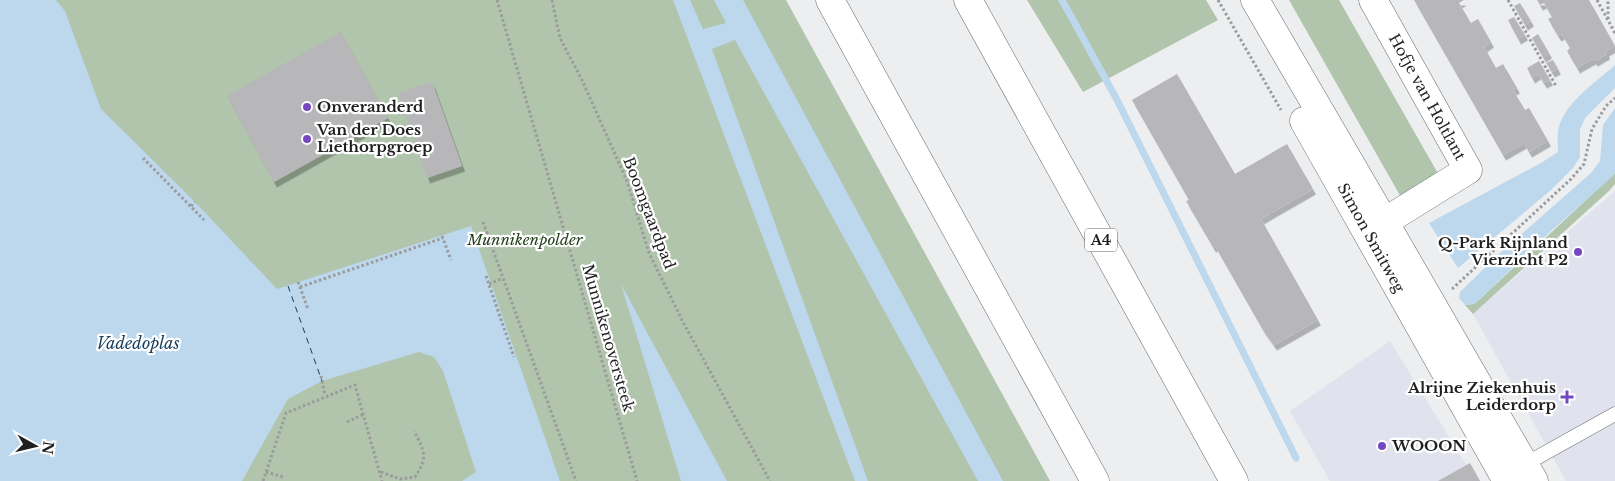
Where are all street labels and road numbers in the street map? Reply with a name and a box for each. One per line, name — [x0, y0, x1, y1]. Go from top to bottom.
street label: Hofje van Holtlant — [1385, 30, 1470, 164]
street label: Boomgaardpad — [619, 154, 680, 272]
street label: Simon Smitweg — [1334, 180, 1410, 297]
road number: A4 — [1085, 228, 1117, 252]
street label: Munnikenoversteek — [578, 262, 639, 414]

